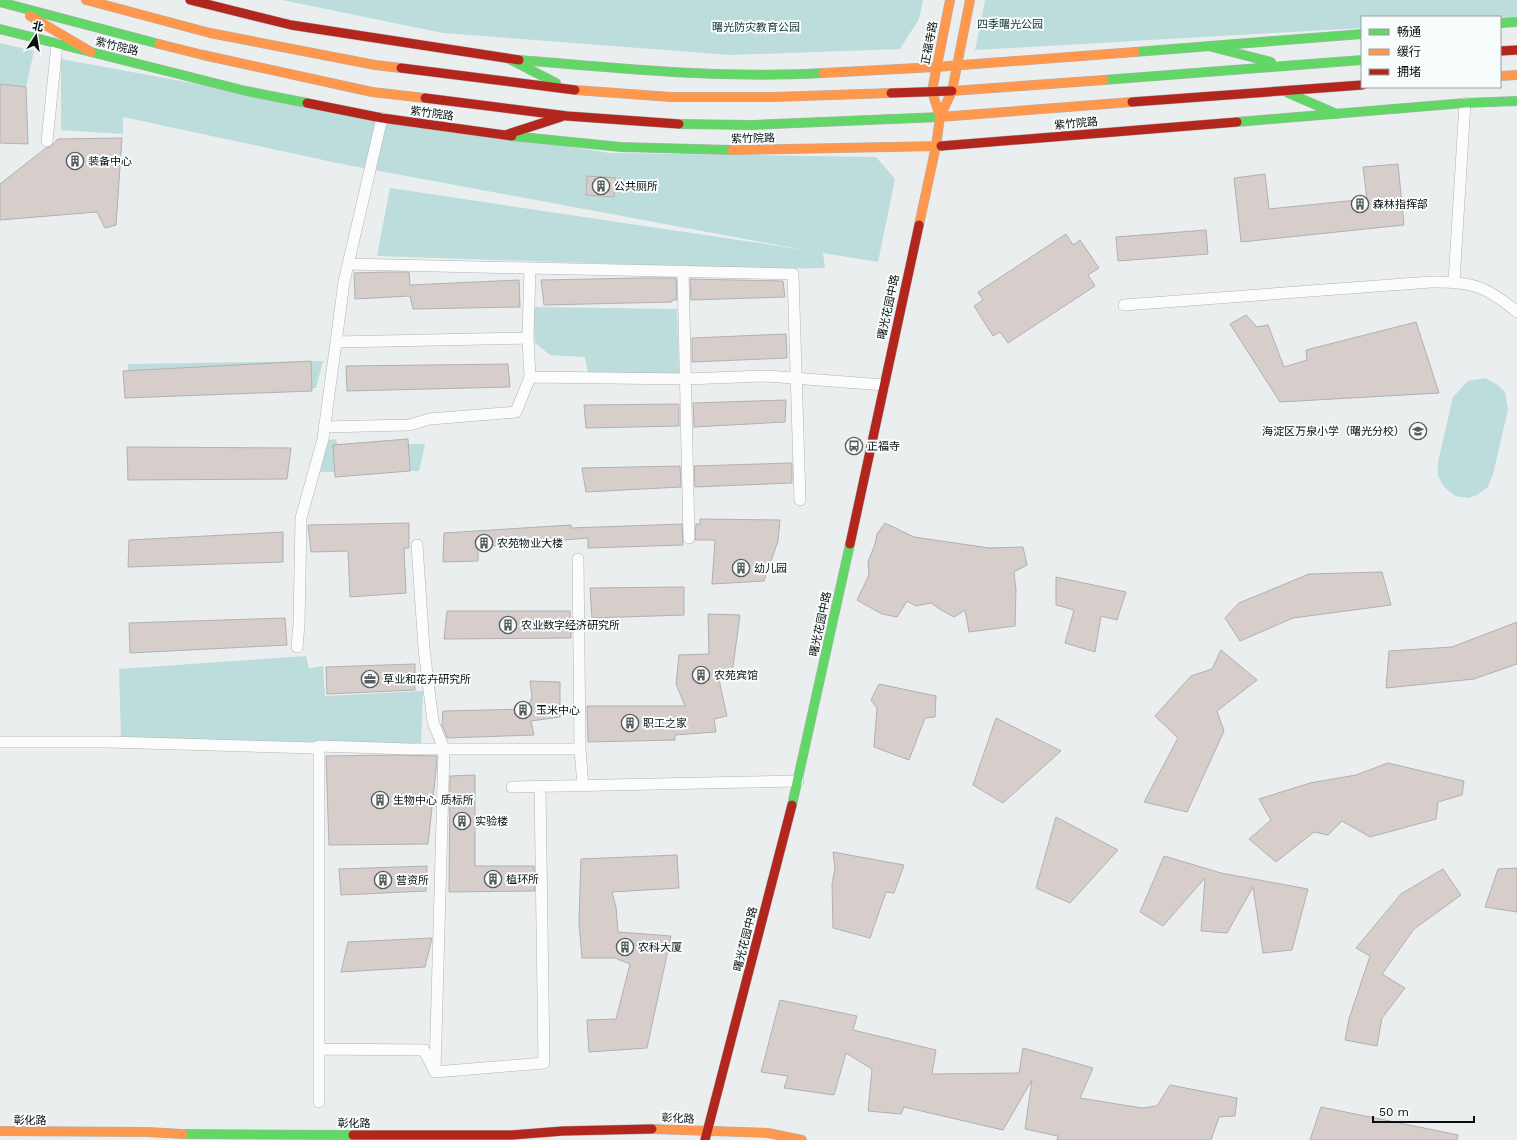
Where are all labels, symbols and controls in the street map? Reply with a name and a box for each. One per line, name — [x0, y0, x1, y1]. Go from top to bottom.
north arrow — [16, 16, 56, 56]
legend — [1361, 16, 1501, 88]
park label: 四季曙光公园 — [977, 18, 1043, 31]
text: 北 — [31, 19, 45, 34]
street label: 正福寺路 — [919, 20, 940, 66]
park label: 曙光防灾教育公园 — [712, 21, 800, 34]
text: 畅通 — [1397, 25, 1421, 39]
street label: 紫竹院路 — [94, 35, 140, 58]
text: 缓行 — [1397, 45, 1421, 59]
text: 拥堵 — [1397, 65, 1421, 79]
street label: 紫竹院路 — [409, 104, 455, 123]
street label: 紫竹院路 — [1054, 115, 1099, 132]
street label: 紫竹院路 — [731, 132, 775, 145]
building icon: 装备中心 — [65, 151, 85, 171]
place label: 装备中心 — [88, 155, 132, 168]
building icon: 公共厕所 — [591, 176, 611, 196]
place label: 公共厕所 — [614, 180, 658, 193]
building icon: 森林指挥部 — [1350, 194, 1370, 214]
place label: 森林指挥部 — [1373, 198, 1428, 211]
street label: 曙光花园中路 — [875, 273, 902, 341]
school or university icon: 海淀区万泉小学（曙光分校） — [1408, 421, 1428, 441]
place label: 海淀区万泉小学（曙光分校） — [1262, 425, 1405, 438]
bus stop icon: 正福寺 — [844, 436, 864, 456]
place label: 正福寺 — [867, 440, 900, 453]
building icon: 农苑物业大楼 — [474, 533, 494, 553]
place label: 农苑物业大楼 — [497, 537, 563, 550]
building icon: 幼儿园 — [731, 558, 751, 578]
place label: 幼儿园 — [754, 562, 787, 575]
street label: 曙光花园中路 — [807, 590, 834, 658]
building icon: 农业数字经济研究所 — [498, 615, 518, 635]
place label: 农业数字经济研究所 — [521, 619, 620, 632]
building icon: 农苑宾馆 — [691, 665, 711, 685]
office icon: 草业和花卉研究所 — [360, 669, 380, 689]
place label: 农苑宾馆 — [714, 669, 758, 682]
place label: 草业和花卉研究所 — [383, 673, 471, 686]
building icon: 玉米中心 — [513, 700, 533, 720]
place label: 玉米中心 — [536, 704, 580, 717]
building icon: 职工之家 — [620, 713, 640, 733]
place label: 职工之家 — [643, 717, 687, 730]
building icon: 生物中心 质标所 — [370, 790, 390, 810]
place label: 生物中心 质标所 — [393, 794, 474, 807]
building icon: 实验楼 — [452, 811, 472, 831]
place label: 实验楼 — [475, 815, 508, 828]
building icon: 植环所 — [483, 869, 503, 889]
building icon: 营资所 — [373, 870, 393, 890]
place label: 植环所 — [506, 873, 539, 886]
place label: 营资所 — [396, 874, 429, 887]
street label: 曙光花园中路 — [731, 906, 760, 973]
building icon: 农科大厦 — [615, 937, 635, 957]
place label: 农科大厦 — [638, 941, 682, 954]
scale bar — [1373, 1098, 1474, 1124]
text: 50 m — [1379, 1105, 1409, 1119]
street label: 彰化路 — [661, 1111, 695, 1126]
street label: 彰化路 — [14, 1114, 47, 1127]
street label: 彰化路 — [338, 1117, 371, 1130]

